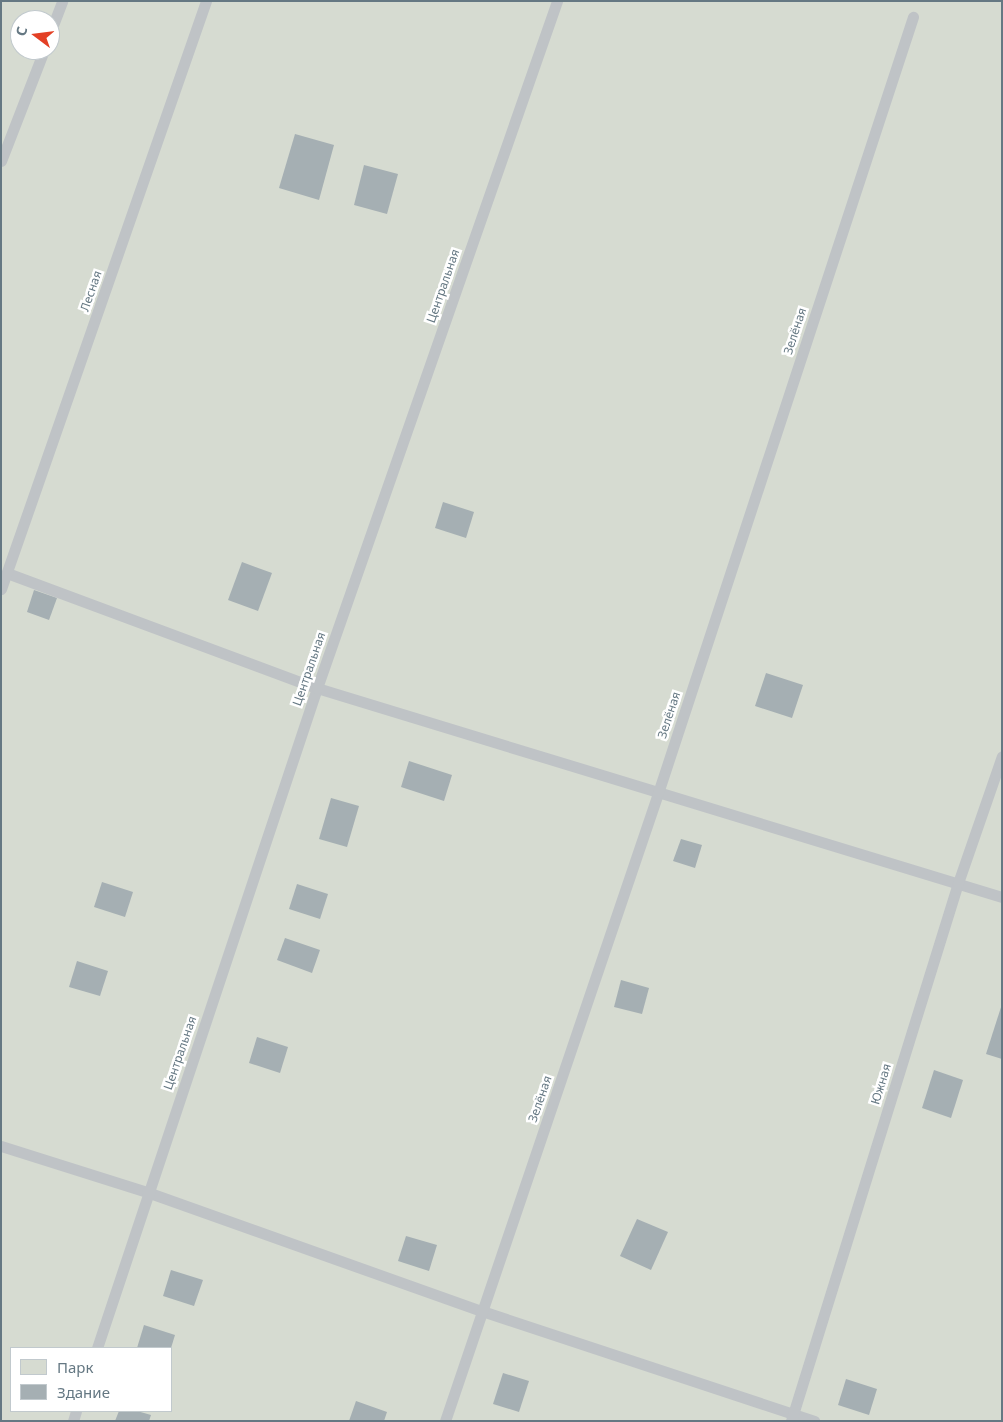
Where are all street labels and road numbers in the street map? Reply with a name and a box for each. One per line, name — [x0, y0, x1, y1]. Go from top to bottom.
street label: Центральная — [424, 247, 462, 325]
street label: Лесная — [77, 269, 105, 313]
street label: Зелёная — [781, 306, 809, 356]
street label: Центральная — [290, 630, 328, 708]
street label: Зелёная — [655, 690, 683, 740]
street label: Центральная — [161, 1014, 199, 1092]
street label: Южная — [868, 1062, 894, 1106]
street label: Зелёная — [525, 1074, 555, 1124]

